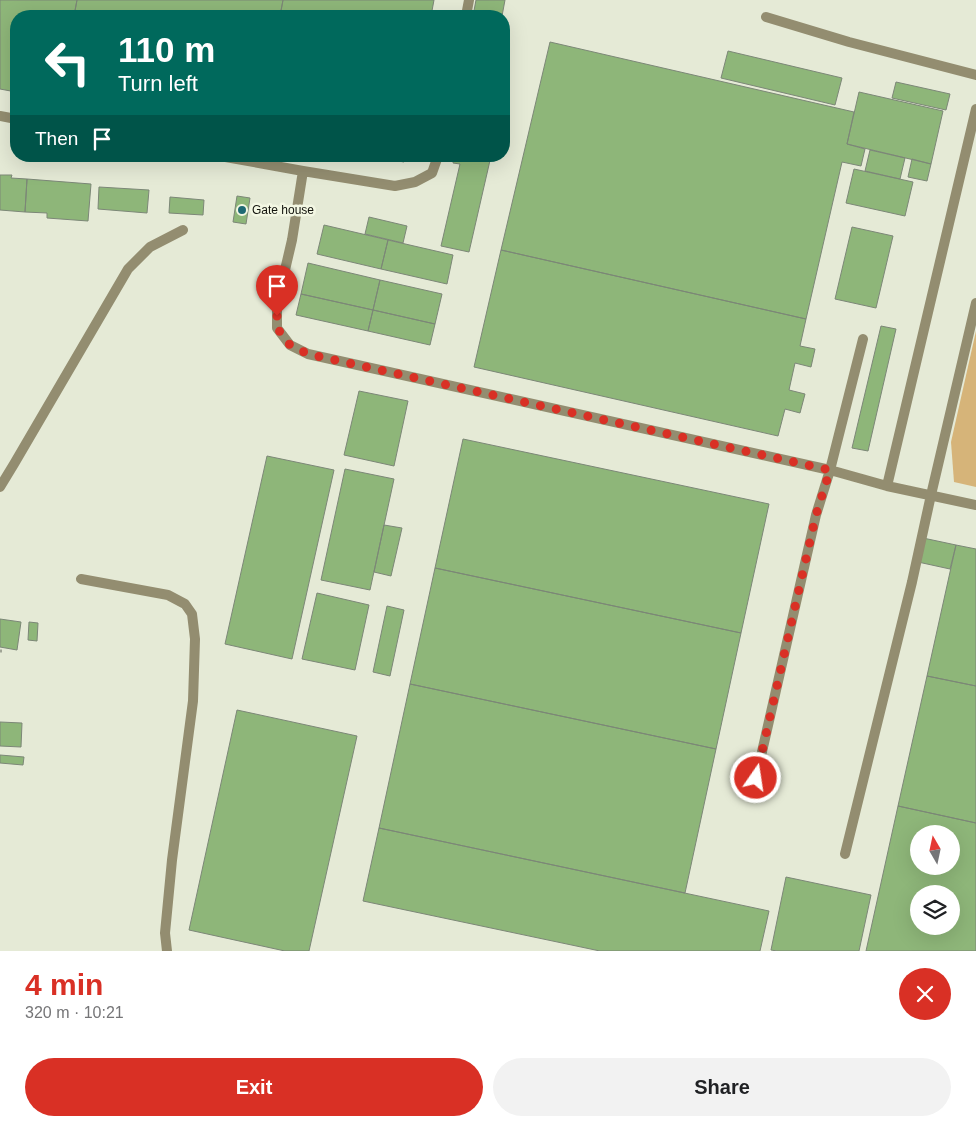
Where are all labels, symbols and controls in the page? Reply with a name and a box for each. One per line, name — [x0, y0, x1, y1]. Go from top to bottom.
icon: left — [35, 30, 100, 95]
text: 110 m — [118, 30, 215, 69]
text: Turn left — [118, 71, 198, 96]
icon: arrive — [88, 125, 116, 153]
text: Then — [35, 128, 78, 149]
place label: Gate house — [252, 203, 314, 217]
marker: Gate house — [236, 204, 248, 216]
pin — [256, 265, 298, 316]
icon: arrive — [263, 272, 291, 300]
position arrow — [729, 751, 781, 803]
north arrow — [910, 825, 960, 875]
map controls — [910, 825, 960, 935]
button: layers — [910, 885, 960, 935]
text: 4 min — [25, 968, 103, 1001]
button: close — [899, 968, 951, 1020]
text: 320 m · 10:21 — [25, 1004, 124, 1021]
button: Exit — [25, 1058, 483, 1116]
button: Share — [493, 1058, 951, 1116]

